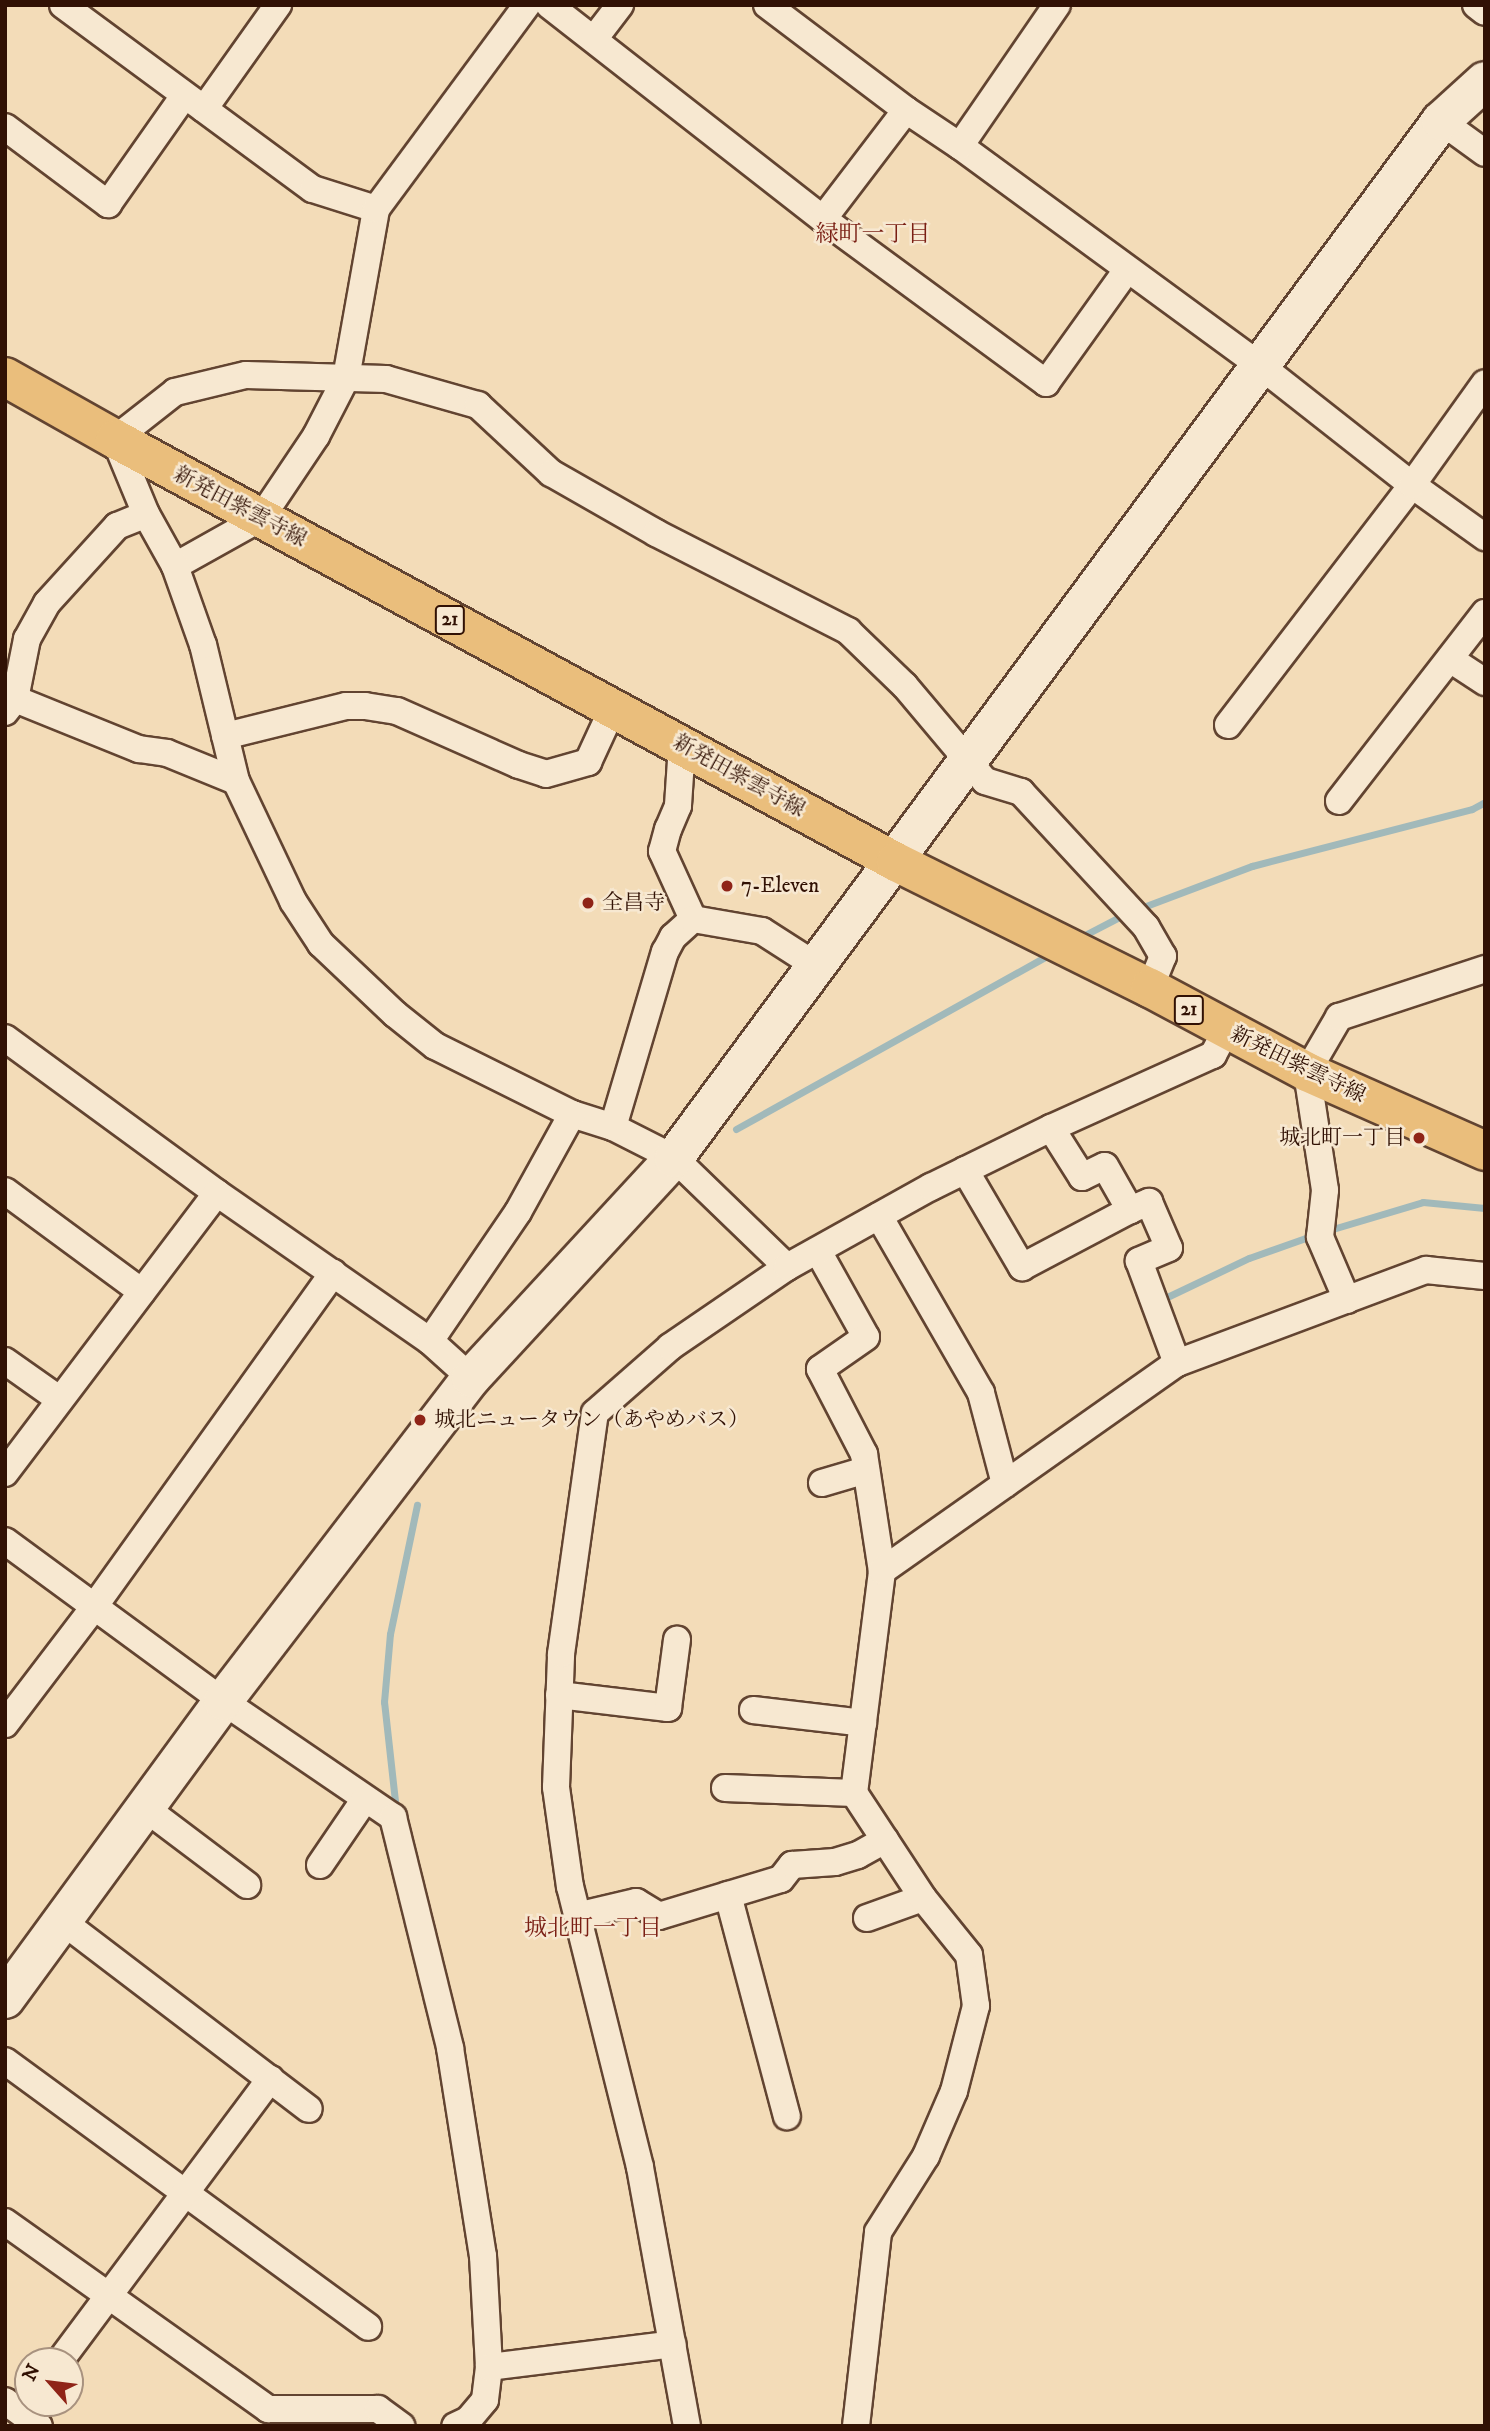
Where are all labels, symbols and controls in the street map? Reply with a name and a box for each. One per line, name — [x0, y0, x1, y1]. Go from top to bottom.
district label: 緑町一丁目 — [816, 221, 930, 249]
street label: 新発田紫雲寺線 — [169, 461, 311, 553]
road number: 21 — [434, 604, 466, 636]
street label: 新発田紫雲寺線 — [669, 729, 809, 823]
place label: 7-Eleven — [741, 873, 819, 899]
marker: 7-Eleven — [719, 878, 735, 894]
place label: 全昌寺 — [602, 890, 665, 916]
marker: 全昌寺 — [580, 895, 596, 911]
road number: 21 — [1173, 994, 1205, 1026]
street label: 新発田紫雲寺線 — [1226, 1021, 1370, 1109]
place label: 城北町一丁目 — [1279, 1125, 1405, 1151]
marker: 城北町一丁目 — [1411, 1130, 1427, 1146]
place label: 城北ニュータウン（あやめバス） — [434, 1407, 749, 1433]
marker: 城北ニュータウン（あやめバス） — [412, 1412, 428, 1428]
district label: 城北町一丁目 — [524, 1915, 662, 1943]
north arrow — [14, 2347, 84, 2417]
text: N — [18, 2361, 46, 2385]

